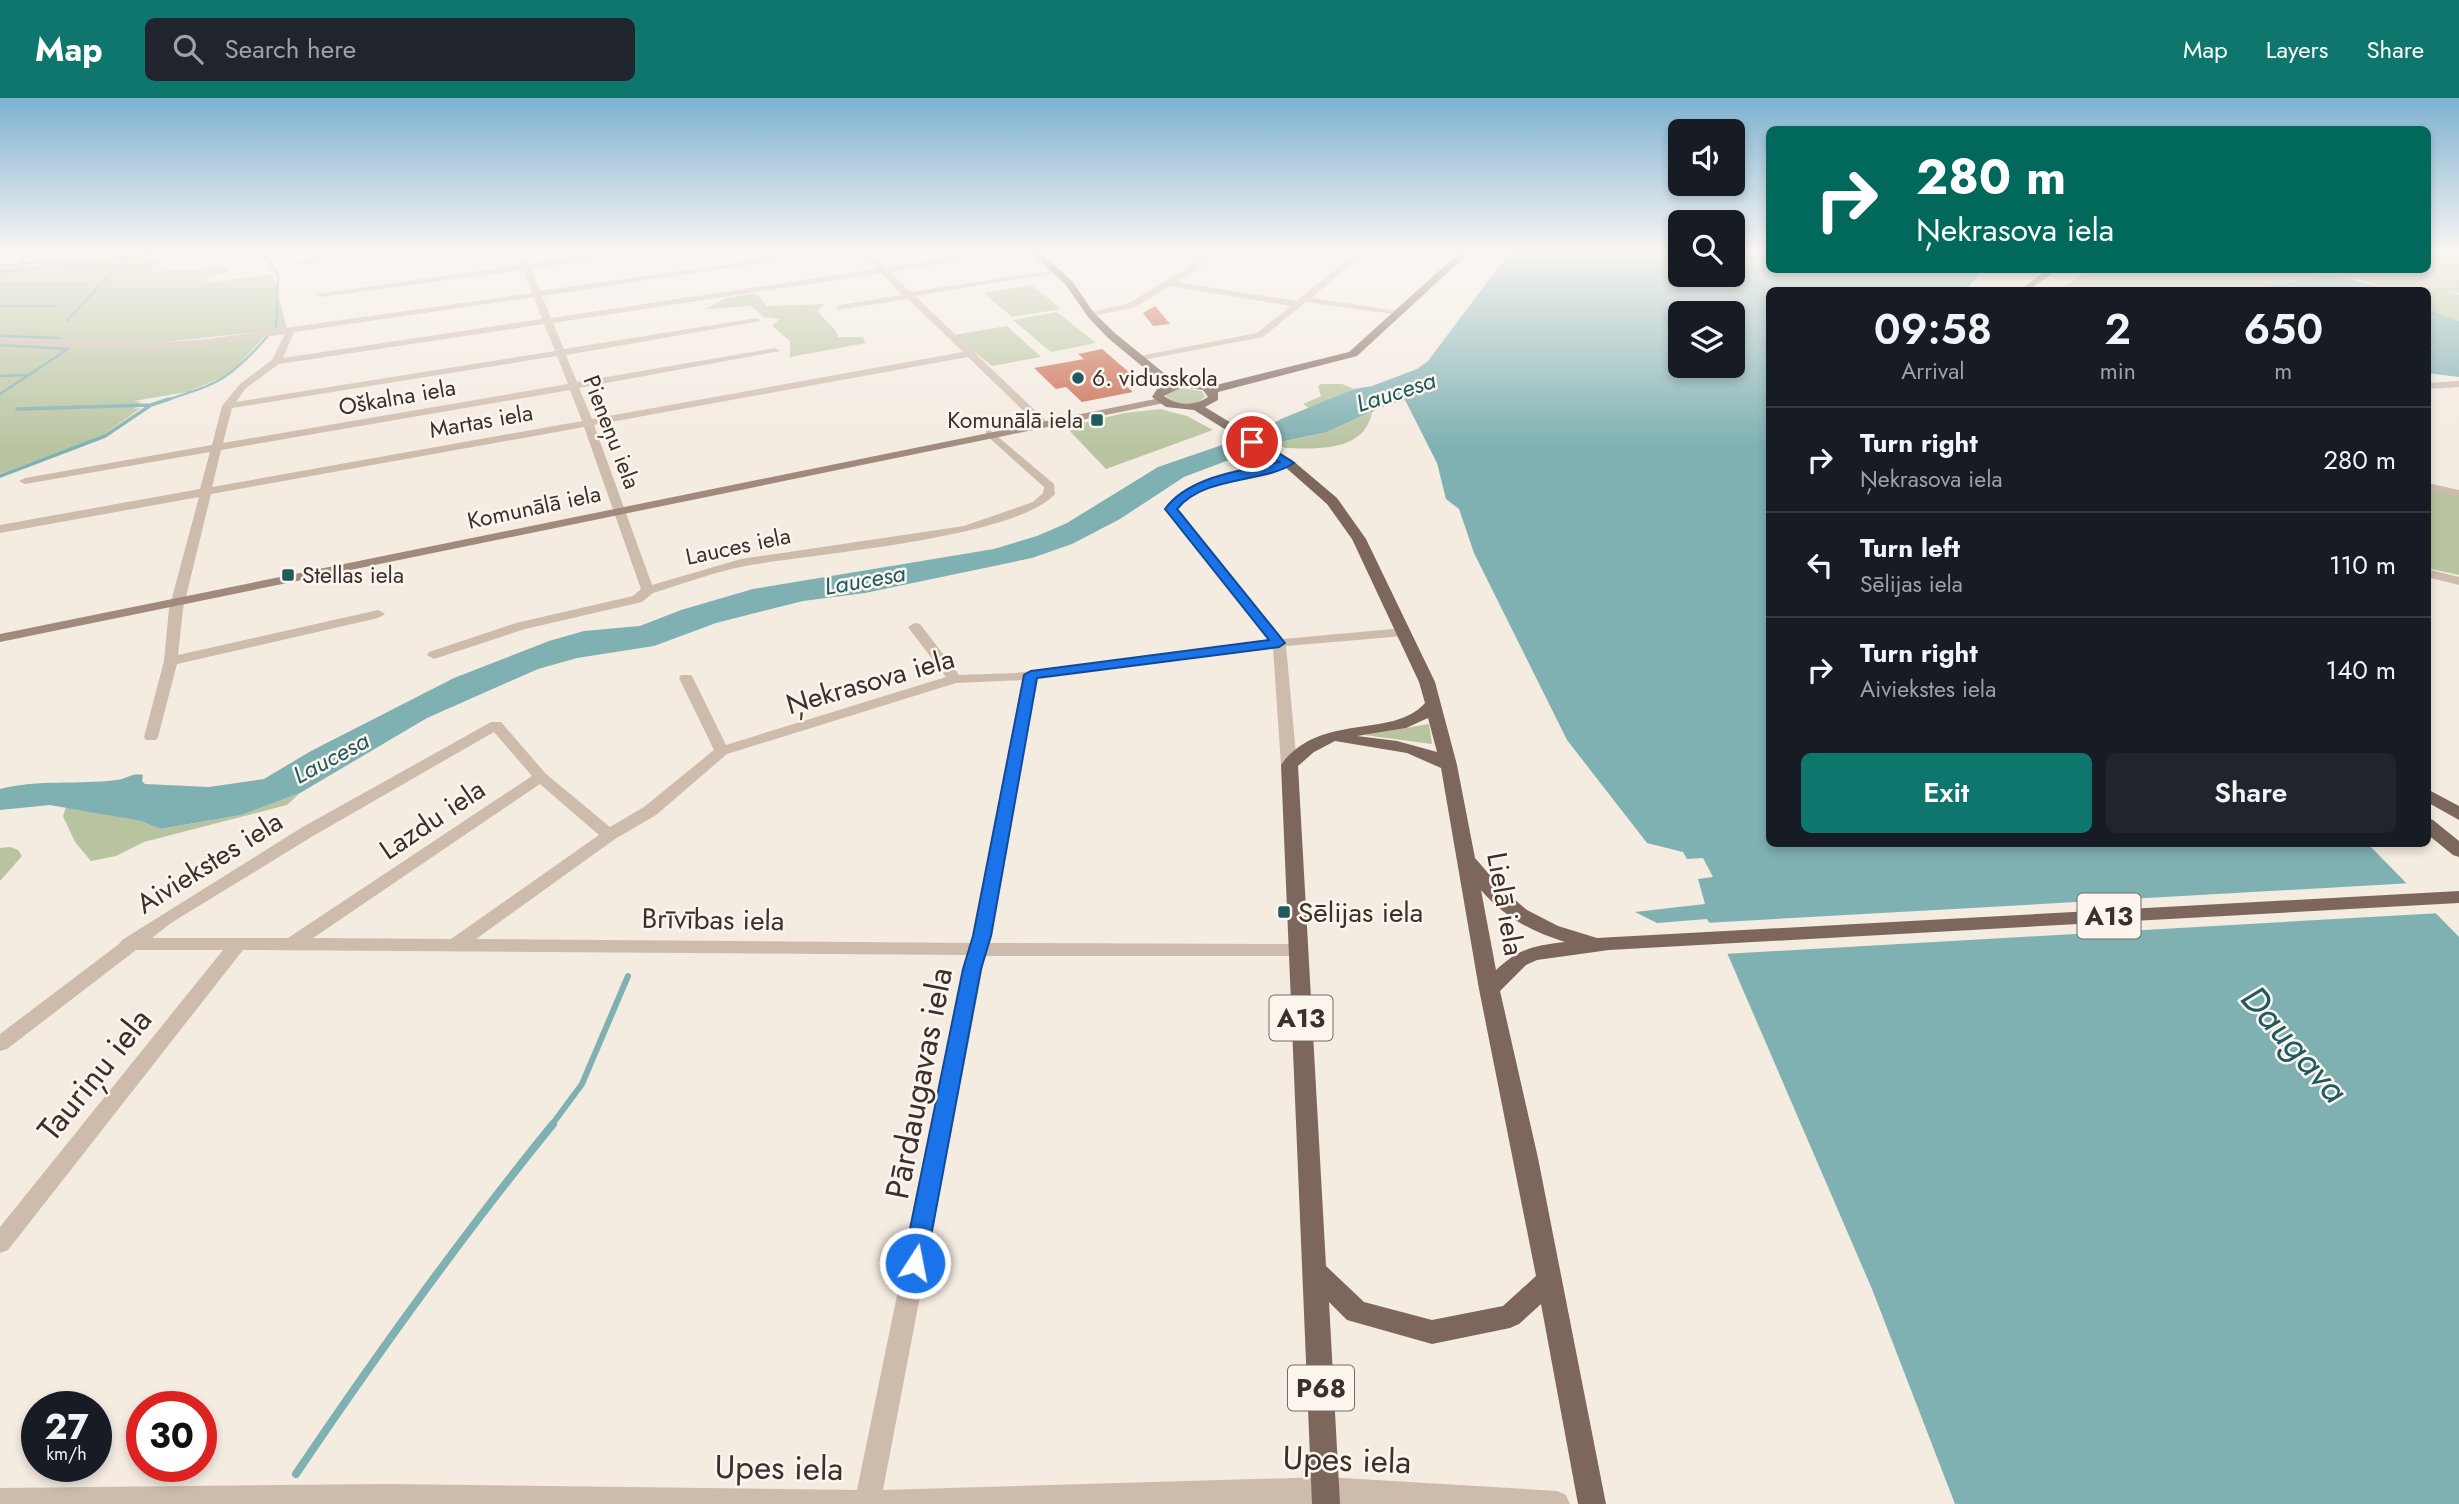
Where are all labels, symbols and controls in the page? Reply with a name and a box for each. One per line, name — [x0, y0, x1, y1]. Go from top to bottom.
search box — [145, 18, 635, 81]
text: Map — [35, 26, 103, 73]
icon: search — [169, 30, 207, 68]
text: Search here — [225, 30, 356, 68]
text: Map — [2183, 32, 2228, 67]
text: Layers — [2266, 32, 2328, 67]
text: Share — [2366, 32, 2424, 67]
map controls — [1668, 119, 1745, 378]
button: sound — [1668, 119, 1745, 196]
text: 280 m — [1916, 142, 2066, 212]
icon: right — [1801, 154, 1892, 245]
text: Ņekrasova iela — [1916, 207, 2114, 253]
button: search — [1668, 210, 1745, 287]
text: 09:58 — [1874, 299, 1992, 360]
text: 2 — [2105, 299, 2131, 360]
text: 650 — [2243, 299, 2323, 360]
button: layers — [1668, 301, 1745, 378]
text: Arrival — [1901, 354, 1965, 388]
text: min — [2100, 354, 2136, 388]
text: m — [2274, 354, 2292, 388]
place label: 6. vidusskola — [1092, 361, 1218, 395]
water label: Laucesa — [1352, 362, 1440, 421]
street label: Oškalna iela — [336, 370, 458, 424]
street label: Pieneņu iela — [575, 370, 649, 494]
marker: 6. vidusskola — [1070, 370, 1086, 386]
street label: Martas iela — [427, 395, 535, 447]
place label: Komunālā iela — [947, 403, 1083, 437]
marker: Komunālā iela — [1089, 412, 1105, 428]
pin — [1222, 412, 1282, 472]
icon: arrive — [1233, 423, 1271, 461]
text: Turn right — [1860, 424, 1978, 462]
icon: right — [1801, 441, 1839, 479]
text: 280 m — [2323, 441, 2396, 479]
text: Ņekrasova iela — [1860, 462, 2003, 496]
street label: Komunālā iela — [464, 476, 604, 538]
street label: Lauces iela — [682, 518, 794, 574]
text: Turn left — [1860, 529, 1960, 567]
icon: left — [1801, 546, 1839, 584]
text: 110 m — [2329, 546, 2396, 584]
water label: Laucesa — [822, 555, 908, 604]
place label: Stellas iela — [302, 558, 404, 592]
marker: Stellas iela — [280, 567, 296, 583]
text: Sēlijas iela — [1860, 567, 1963, 601]
text: Turn right — [1860, 634, 1978, 672]
street label: Ņekrasova iela — [781, 638, 959, 725]
icon: right — [1801, 651, 1839, 689]
text: 140 m — [2325, 651, 2396, 689]
text: Aiviekstes iela — [1860, 672, 1996, 706]
water label: Laucesa — [286, 723, 375, 792]
button: Exit — [1801, 753, 2092, 833]
button: Share — [2106, 753, 2396, 833]
street label: Lazdu iela — [371, 769, 493, 870]
street label: Aiviekstes iela — [128, 801, 290, 924]
street label: Lielā iela — [1476, 849, 1535, 959]
place label: Sēlijas iela — [1298, 892, 1423, 933]
road number: A13 — [2078, 894, 2140, 938]
street label: Brīvības iela — [641, 898, 785, 941]
marker: Sēlijas iela — [1276, 904, 1292, 920]
street label: Pārdaugavas iela — [873, 963, 964, 1203]
water label: Daugava — [2228, 973, 2362, 1115]
road number: A13 — [1270, 995, 1332, 1040]
street label: Tauriņu iela — [26, 998, 163, 1151]
position arrow — [878, 1226, 952, 1300]
road number: P68 — [1288, 1366, 1354, 1410]
speed limit sign: 30 — [126, 1391, 217, 1482]
text: 27 — [44, 1402, 89, 1452]
street label: Upes iela — [1282, 1434, 1412, 1485]
text: km/h — [46, 1441, 87, 1467]
street label: Upes iela — [714, 1443, 844, 1492]

